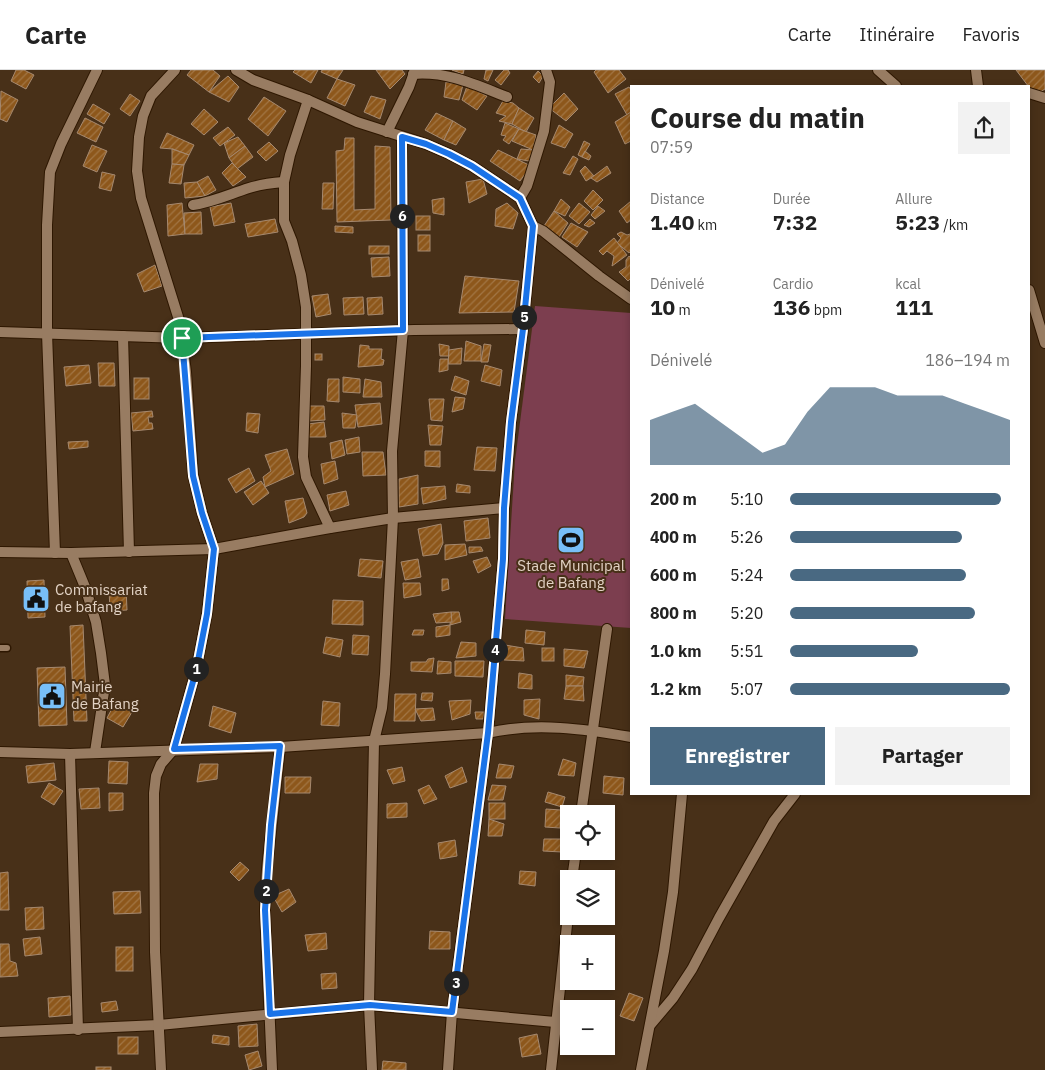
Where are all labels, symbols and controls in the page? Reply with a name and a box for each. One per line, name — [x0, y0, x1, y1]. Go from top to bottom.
text: Carte — [25, 19, 87, 51]
text: Carte — [788, 23, 831, 46]
text: Itinéraire — [859, 23, 935, 46]
text: Favoris — [963, 23, 1020, 46]
text: Course du matin — [650, 99, 865, 136]
button: share — [958, 102, 1010, 154]
text: 07:59 — [650, 137, 693, 157]
text: Distance — [650, 190, 705, 208]
text: Durée — [773, 190, 810, 208]
text: Allure — [895, 190, 933, 208]
pin: 6 — [390, 204, 414, 228]
text: 6 — [398, 207, 407, 225]
text: 1.40 — [650, 208, 694, 236]
text: 7:32 — [773, 208, 817, 236]
text: 5:23 — [895, 208, 940, 236]
text: km — [694, 216, 717, 234]
text: /km — [940, 216, 968, 234]
text: Dénivelé — [650, 275, 705, 293]
text: Cardio — [773, 275, 813, 293]
text: kcal — [895, 275, 921, 293]
text: 10 — [650, 293, 675, 321]
text: 136 — [773, 293, 810, 321]
text: 111 — [895, 293, 933, 321]
text: m — [675, 301, 691, 319]
text: bpm — [810, 301, 842, 319]
pin: 5 — [512, 304, 536, 330]
text: 5 — [520, 308, 529, 326]
pin — [161, 317, 203, 359]
icon: arrive — [168, 324, 196, 352]
text: Dénivelé — [650, 350, 712, 370]
text: 186–194 m — [925, 350, 1010, 370]
text: 200 m — [650, 489, 697, 509]
text: 5:10 — [730, 489, 763, 509]
sports icon: Stade Municipal de Bafang — [556, 525, 586, 555]
text: 400 m — [650, 527, 697, 547]
text: 5:26 — [730, 527, 763, 547]
place label: Stade Municipal de Bafang — [517, 556, 625, 592]
text: 600 m — [650, 565, 697, 585]
text: 5:24 — [730, 565, 763, 585]
place label: Commissariat de bafang — [55, 580, 148, 616]
public building icon: Commissariat de bafang — [21, 584, 51, 614]
text: 800 m — [650, 603, 697, 623]
text: 5:20 — [730, 603, 763, 623]
pin: 4 — [482, 638, 508, 662]
text: 4 — [491, 641, 500, 659]
text: 1.0 km — [650, 641, 701, 661]
text: 5:51 — [730, 641, 763, 661]
pin: 1 — [184, 656, 208, 682]
text: 1 — [192, 660, 201, 678]
place label: Mairie de Bafang — [71, 677, 139, 713]
text: 1.2 km — [650, 679, 701, 699]
text: 5:07 — [730, 679, 763, 699]
public building icon: Mairie de Bafang — [37, 681, 67, 711]
button: Enregistrer — [650, 727, 825, 785]
button: Partager — [835, 727, 1010, 785]
map controls — [560, 805, 615, 1055]
button: locate — [560, 805, 615, 860]
button: layers — [560, 870, 615, 925]
pin: 2 — [254, 878, 278, 904]
text: 2 — [262, 882, 271, 900]
button: + — [560, 935, 615, 990]
pin: 3 — [444, 970, 468, 996]
text: 3 — [452, 974, 461, 992]
button: − — [560, 1000, 615, 1055]

